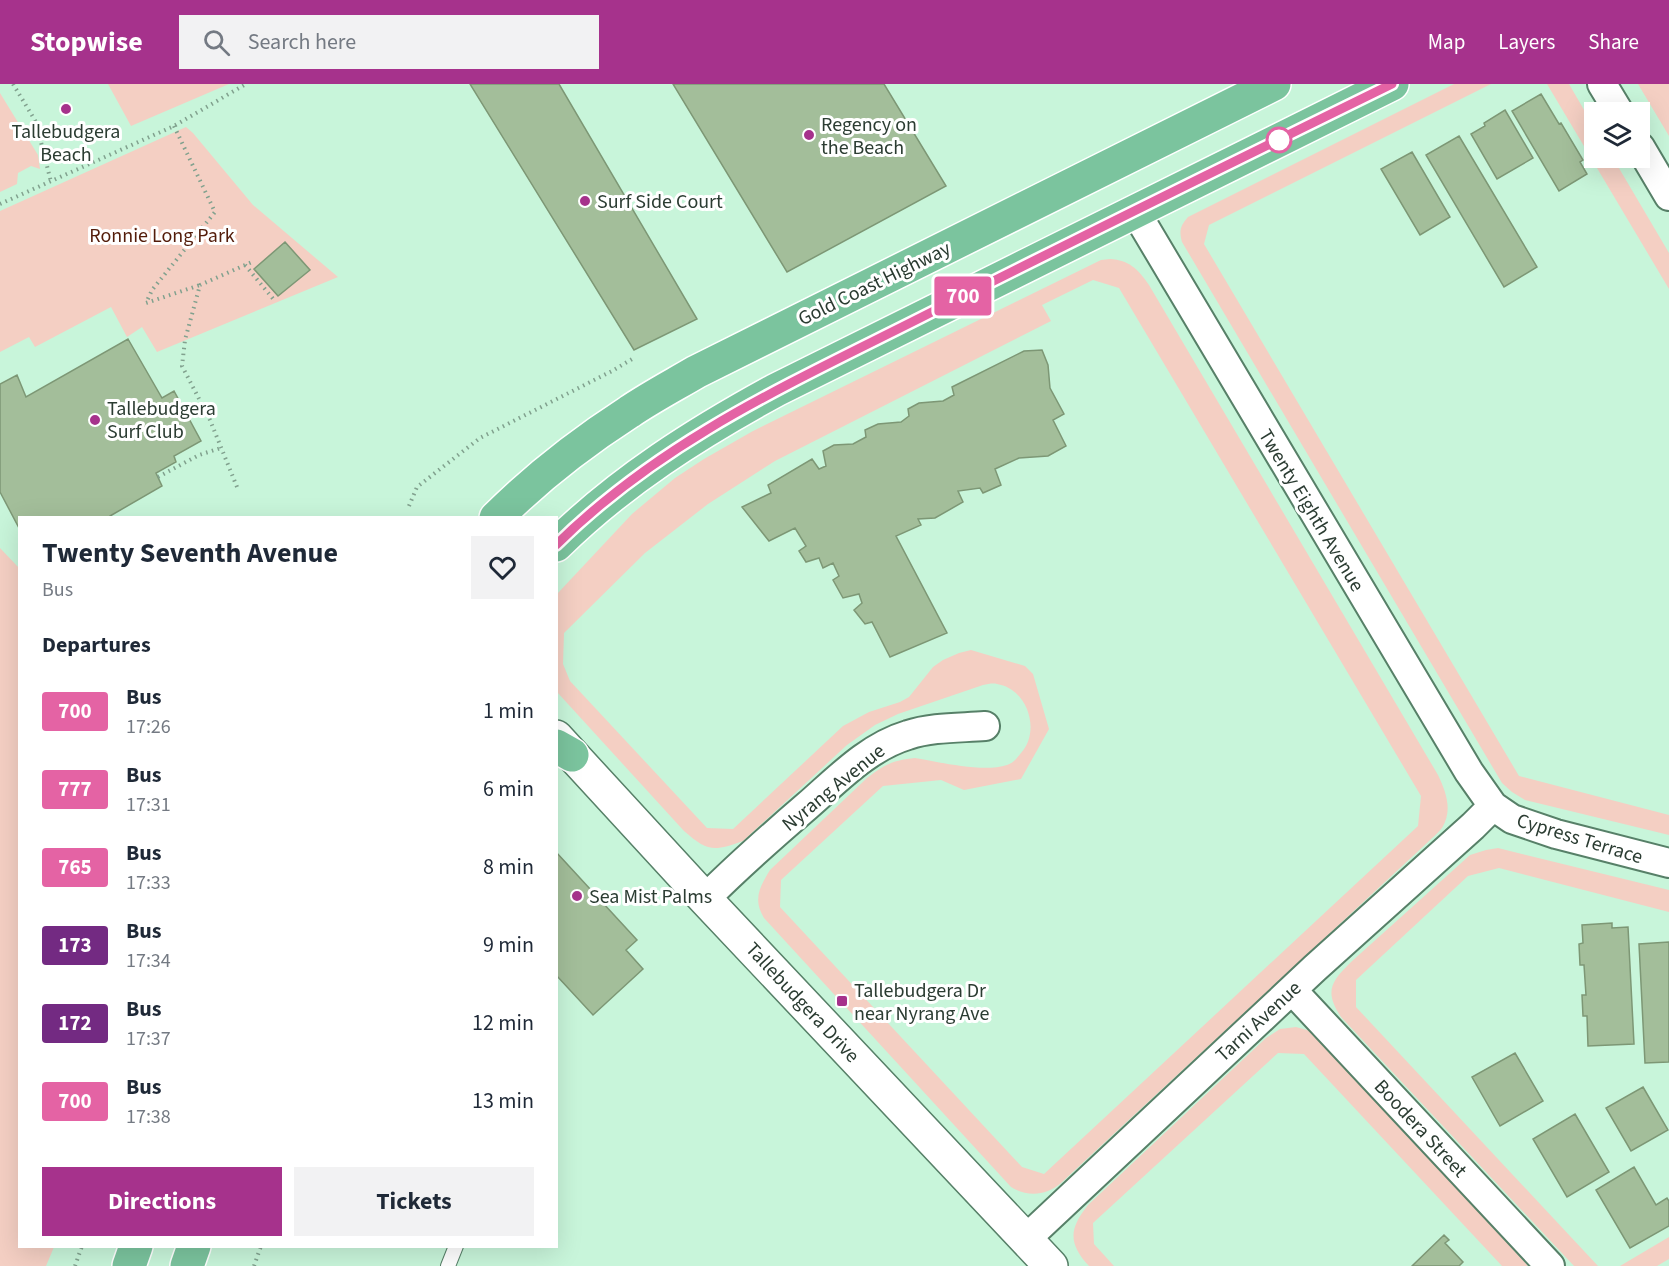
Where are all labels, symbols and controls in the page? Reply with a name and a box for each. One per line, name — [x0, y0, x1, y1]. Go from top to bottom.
search box — [179, 15, 599, 69]
text: Stopwise — [30, 22, 143, 62]
icon: search — [200, 26, 233, 59]
text: Search here — [248, 26, 356, 58]
text: Map — [1428, 27, 1465, 57]
text: Layers — [1498, 27, 1555, 57]
text: Share — [1588, 27, 1639, 57]
marker: Tallebudgera Beach — [59, 102, 73, 116]
map controls — [1584, 102, 1650, 168]
button: layers — [1584, 102, 1650, 168]
place label: Regency on the Beach — [821, 111, 917, 162]
place label: Tallebudgera Beach — [12, 118, 120, 169]
unlabelled marker — [1266, 127, 1292, 153]
marker: Regency on the Beach — [802, 128, 816, 142]
place label: Surf Side Court — [597, 188, 723, 216]
marker: Surf Side Court — [578, 194, 592, 208]
park label: Ronnie Long Park — [89, 222, 235, 250]
street label: Gold Coast Highway — [793, 234, 956, 333]
line badge: 700 — [928, 276, 998, 316]
text: 700 — [946, 281, 980, 311]
place label: Tallebudgera Surf Club — [107, 395, 216, 446]
marker: Tallebudgera Surf Club — [88, 413, 102, 427]
street label: Twenty Eighth Avenue — [1251, 424, 1371, 597]
text: Twenty Seventh Avenue — [42, 533, 338, 573]
button: heart — [471, 536, 534, 599]
text: Bus — [42, 576, 73, 604]
text: Departures — [42, 629, 151, 661]
text: Bus — [126, 681, 162, 713]
text: 1 min — [483, 695, 534, 727]
text: 700 — [58, 696, 92, 726]
text: 17:26 — [126, 713, 171, 741]
street label: Nyrang Avenue — [776, 737, 891, 838]
text: Bus — [126, 759, 162, 791]
text: 6 min — [483, 773, 534, 805]
text: 777 — [58, 774, 92, 804]
text: 17:31 — [126, 791, 171, 819]
street label: Cypress Terrace — [1513, 806, 1646, 871]
text: Bus — [126, 837, 162, 869]
text: 8 min — [483, 851, 534, 883]
text: 765 — [58, 852, 92, 882]
text: 17:33 — [126, 869, 171, 897]
place label: Sea Mist Palms — [589, 883, 712, 911]
marker: Sea Mist Palms — [570, 889, 584, 903]
text: Bus — [126, 915, 162, 947]
text: 9 min — [483, 929, 534, 961]
text: 173 — [58, 930, 92, 960]
street label: Tallebudgera Drive — [739, 936, 866, 1069]
text: 17:34 — [126, 947, 171, 975]
street label: Tarni Avenue — [1210, 975, 1308, 1069]
place label: Tallebudgera Dr near Nyrang Ave — [854, 977, 989, 1028]
text: Bus — [126, 993, 162, 1025]
marker: Tallebudgera Dr near Nyrang Ave — [835, 994, 849, 1008]
text: 12 min — [472, 1007, 534, 1039]
text: 172 — [58, 1008, 92, 1038]
text: 17:37 — [126, 1025, 171, 1053]
text: Bus — [126, 1071, 162, 1103]
street label: Boodera Street — [1367, 1073, 1473, 1184]
text: 13 min — [472, 1085, 534, 1117]
text: 700 — [58, 1086, 92, 1116]
text: 17:38 — [126, 1103, 171, 1131]
button: Directions — [42, 1167, 282, 1236]
button: Tickets — [294, 1167, 534, 1236]

